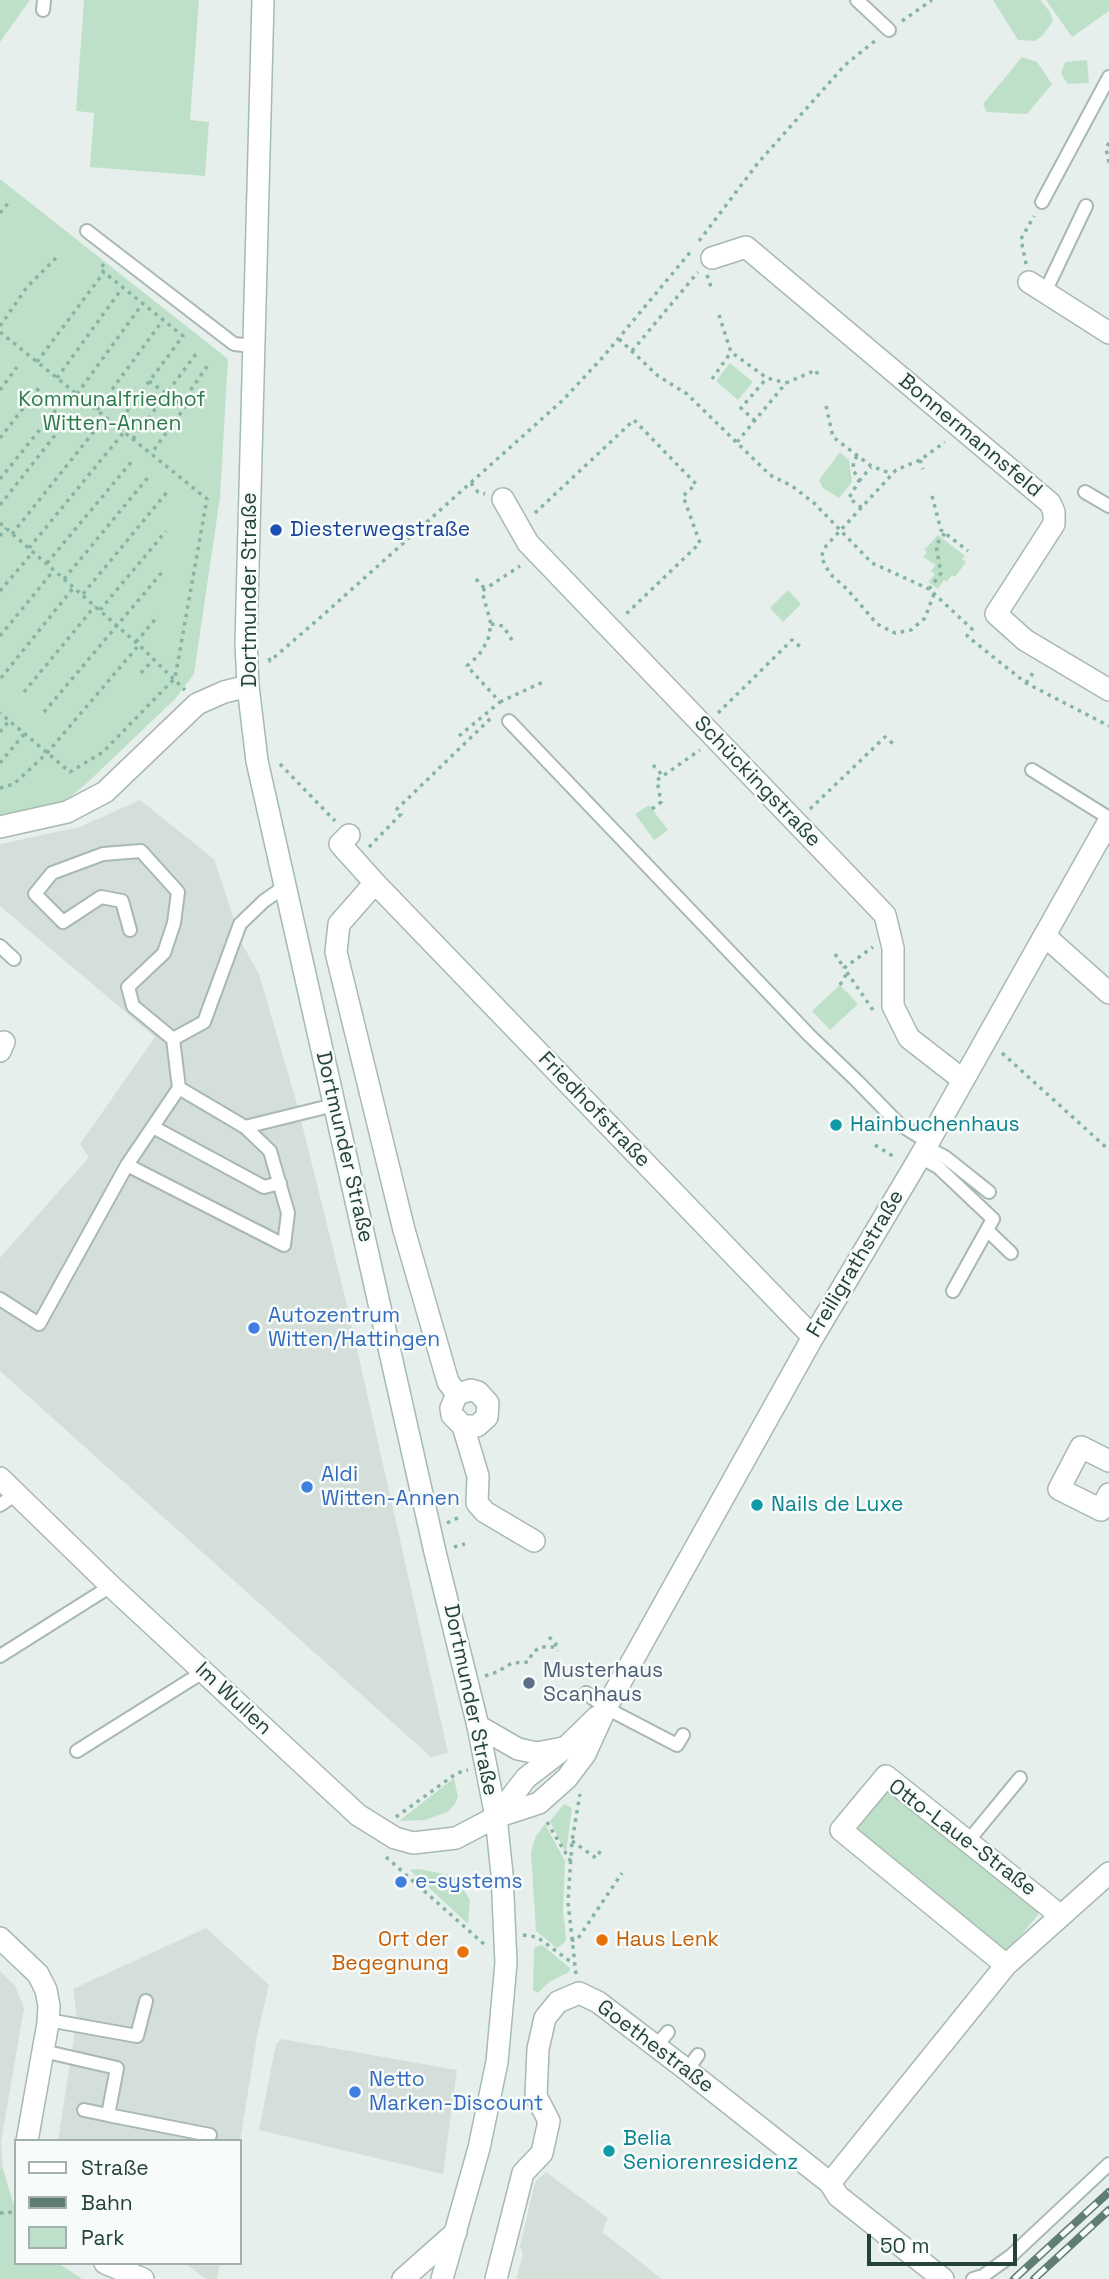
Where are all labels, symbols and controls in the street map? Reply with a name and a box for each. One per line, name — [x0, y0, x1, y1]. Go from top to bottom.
street label: Bonnermannsfeld — [893, 369, 1047, 503]
park label: Kommunalfriedhof Witten-Annen — [18, 387, 206, 437]
street label: Dortmunder Straße — [237, 492, 263, 688]
place label: Diesterwegstraße — [290, 517, 470, 543]
marker: Diesterwegstraße — [268, 522, 284, 538]
street label: Schückingstraße — [688, 711, 826, 853]
street label: Friedhofstraße — [533, 1047, 655, 1173]
street label: Dortmunder Straße — [310, 1049, 378, 1245]
place label: Hainbuchenhaus — [850, 1112, 1020, 1138]
marker: Hainbuchenhaus — [828, 1117, 844, 1133]
street label: Freiligrathstraße — [802, 1186, 910, 1342]
place label: Autozentrum Witten/Hattingen — [268, 1303, 440, 1353]
marker: Autozentrum Witten/Hattingen — [246, 1320, 262, 1336]
place label: Aldi Witten-Annen — [321, 1462, 460, 1512]
marker: Aldi Witten-Annen — [299, 1479, 315, 1495]
place label: Nails de Luxe — [771, 1492, 904, 1518]
marker: Nails de Luxe — [749, 1497, 765, 1513]
street label: Dortmunder Straße — [437, 1602, 503, 1798]
street label: Im Wullen — [190, 1657, 276, 1741]
place label: Musterhaus Scanhaus — [543, 1658, 663, 1708]
marker: Musterhaus Scanhaus — [521, 1675, 537, 1691]
street label: Otto-Laue-Straße — [883, 1774, 1041, 1902]
place label: e-systems — [415, 1869, 523, 1895]
marker: e-systems — [393, 1874, 409, 1890]
place label: Ort der Begegnung — [331, 1927, 449, 1977]
place label: Haus Lenk — [616, 1927, 719, 1953]
marker: Haus Lenk — [594, 1932, 610, 1948]
marker: Ort der Begegnung — [455, 1944, 471, 1960]
street label: Goethestraße — [592, 1995, 718, 2099]
place label: Netto Marken-Discount — [369, 2067, 544, 2117]
marker: Netto Marken-Discount — [347, 2084, 363, 2100]
place label: Belia Seniorenresidenz — [623, 2126, 798, 2176]
legend — [14, 2139, 242, 2265]
marker: Belia Seniorenresidenz — [601, 2143, 617, 2159]
text: Straße — [81, 2154, 149, 2181]
text: Bahn — [81, 2189, 133, 2216]
scale bar — [871, 2220, 1021, 2264]
text: Park — [81, 2224, 125, 2251]
text: 50 m — [880, 2232, 930, 2259]

